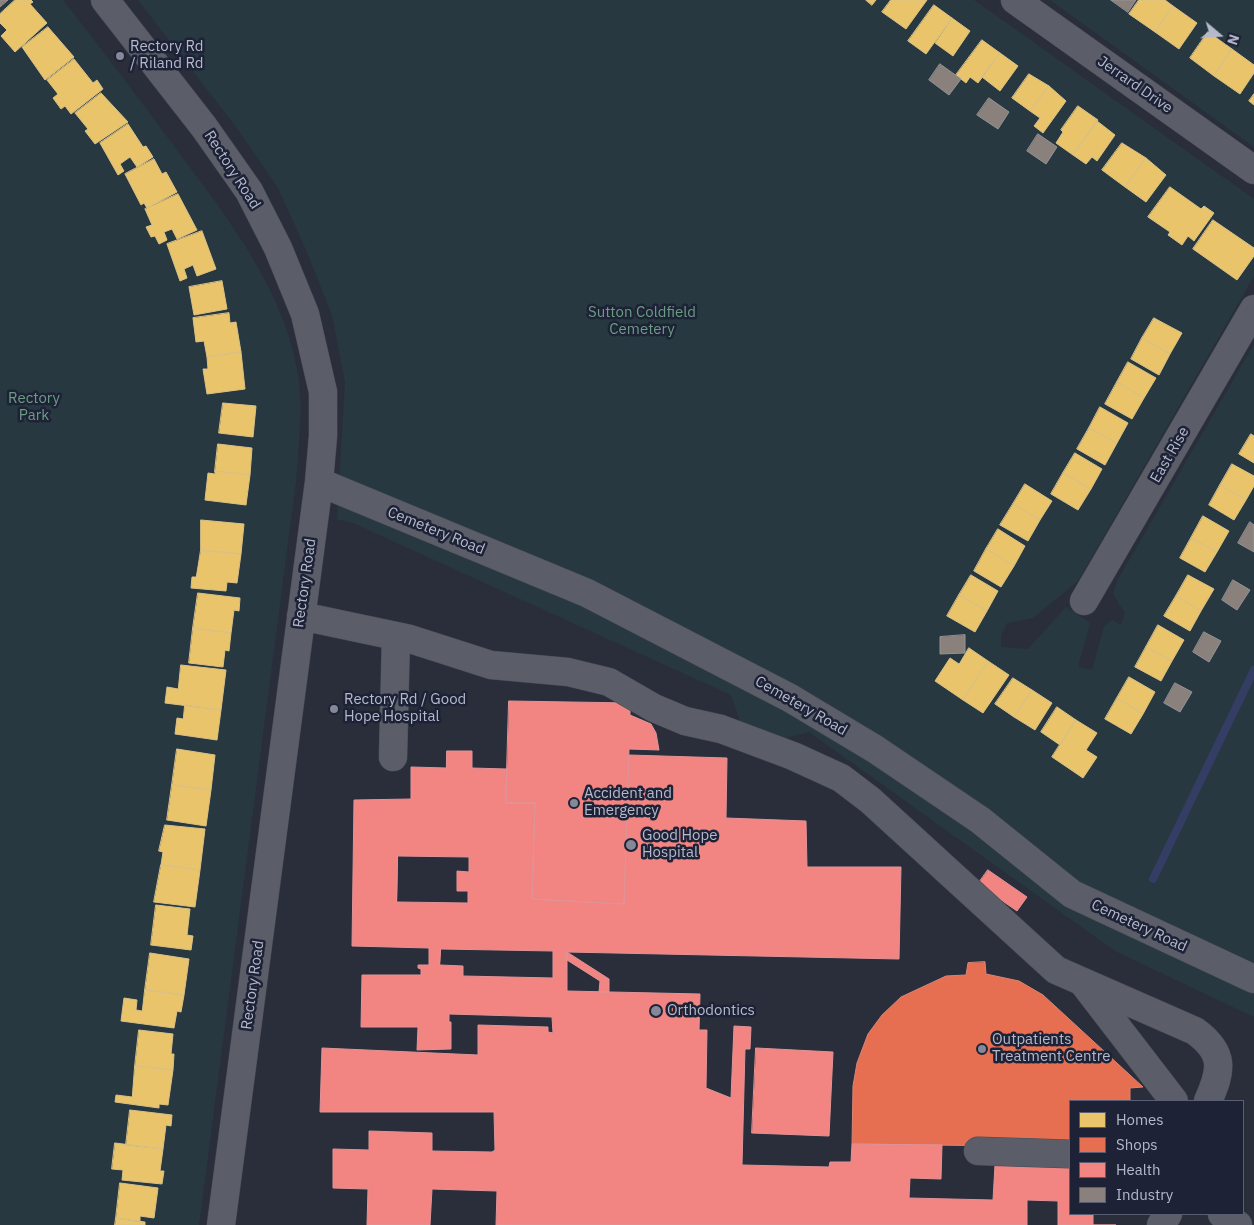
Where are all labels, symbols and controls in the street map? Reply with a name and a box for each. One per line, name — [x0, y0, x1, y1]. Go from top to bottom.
north arrow — [1194, 10, 1244, 60]
text: N — [1223, 32, 1243, 47]
place label: Rectory Rd / Riland Rd — [130, 38, 204, 73]
marker: Rectory Rd / Riland Rd — [114, 50, 126, 62]
street label: Jerrard Drive — [1094, 53, 1176, 117]
street label: Rectory Road — [200, 127, 264, 213]
park label: Sutton Coldfield Cemetery — [588, 304, 696, 339]
park label: Rectory Park — [8, 390, 60, 425]
street label: East Rise — [1147, 424, 1193, 486]
street label: Cemetery Road — [385, 503, 487, 559]
street label: Rectory Road — [290, 537, 320, 629]
street label: Cemetery Road — [752, 672, 850, 740]
place label: Rectory Rd / Good Hope Hospital — [344, 691, 466, 726]
marker: Rectory Rd / Good Hope Hospital — [328, 703, 340, 715]
place label: Accident and Emergency — [584, 785, 672, 820]
marker: Accident and Emergency — [568, 797, 580, 809]
place label: Good Hope Hospital — [642, 827, 717, 862]
marker: Good Hope Hospital — [624, 838, 638, 852]
street label: Cemetery Road — [1088, 896, 1190, 956]
street label: Rectory Road — [238, 939, 268, 1031]
place label: Orthodontics — [667, 1002, 755, 1020]
marker: Orthodontics — [649, 1004, 663, 1018]
place label: Outpatients Treatment Centre — [992, 1031, 1110, 1066]
marker: Outpatients Treatment Centre — [976, 1043, 988, 1055]
legend — [1069, 1100, 1244, 1215]
text: Homes — [1116, 1110, 1164, 1129]
text: Shops — [1116, 1135, 1158, 1154]
text: Health — [1116, 1160, 1161, 1179]
text: Industry — [1116, 1185, 1173, 1204]

